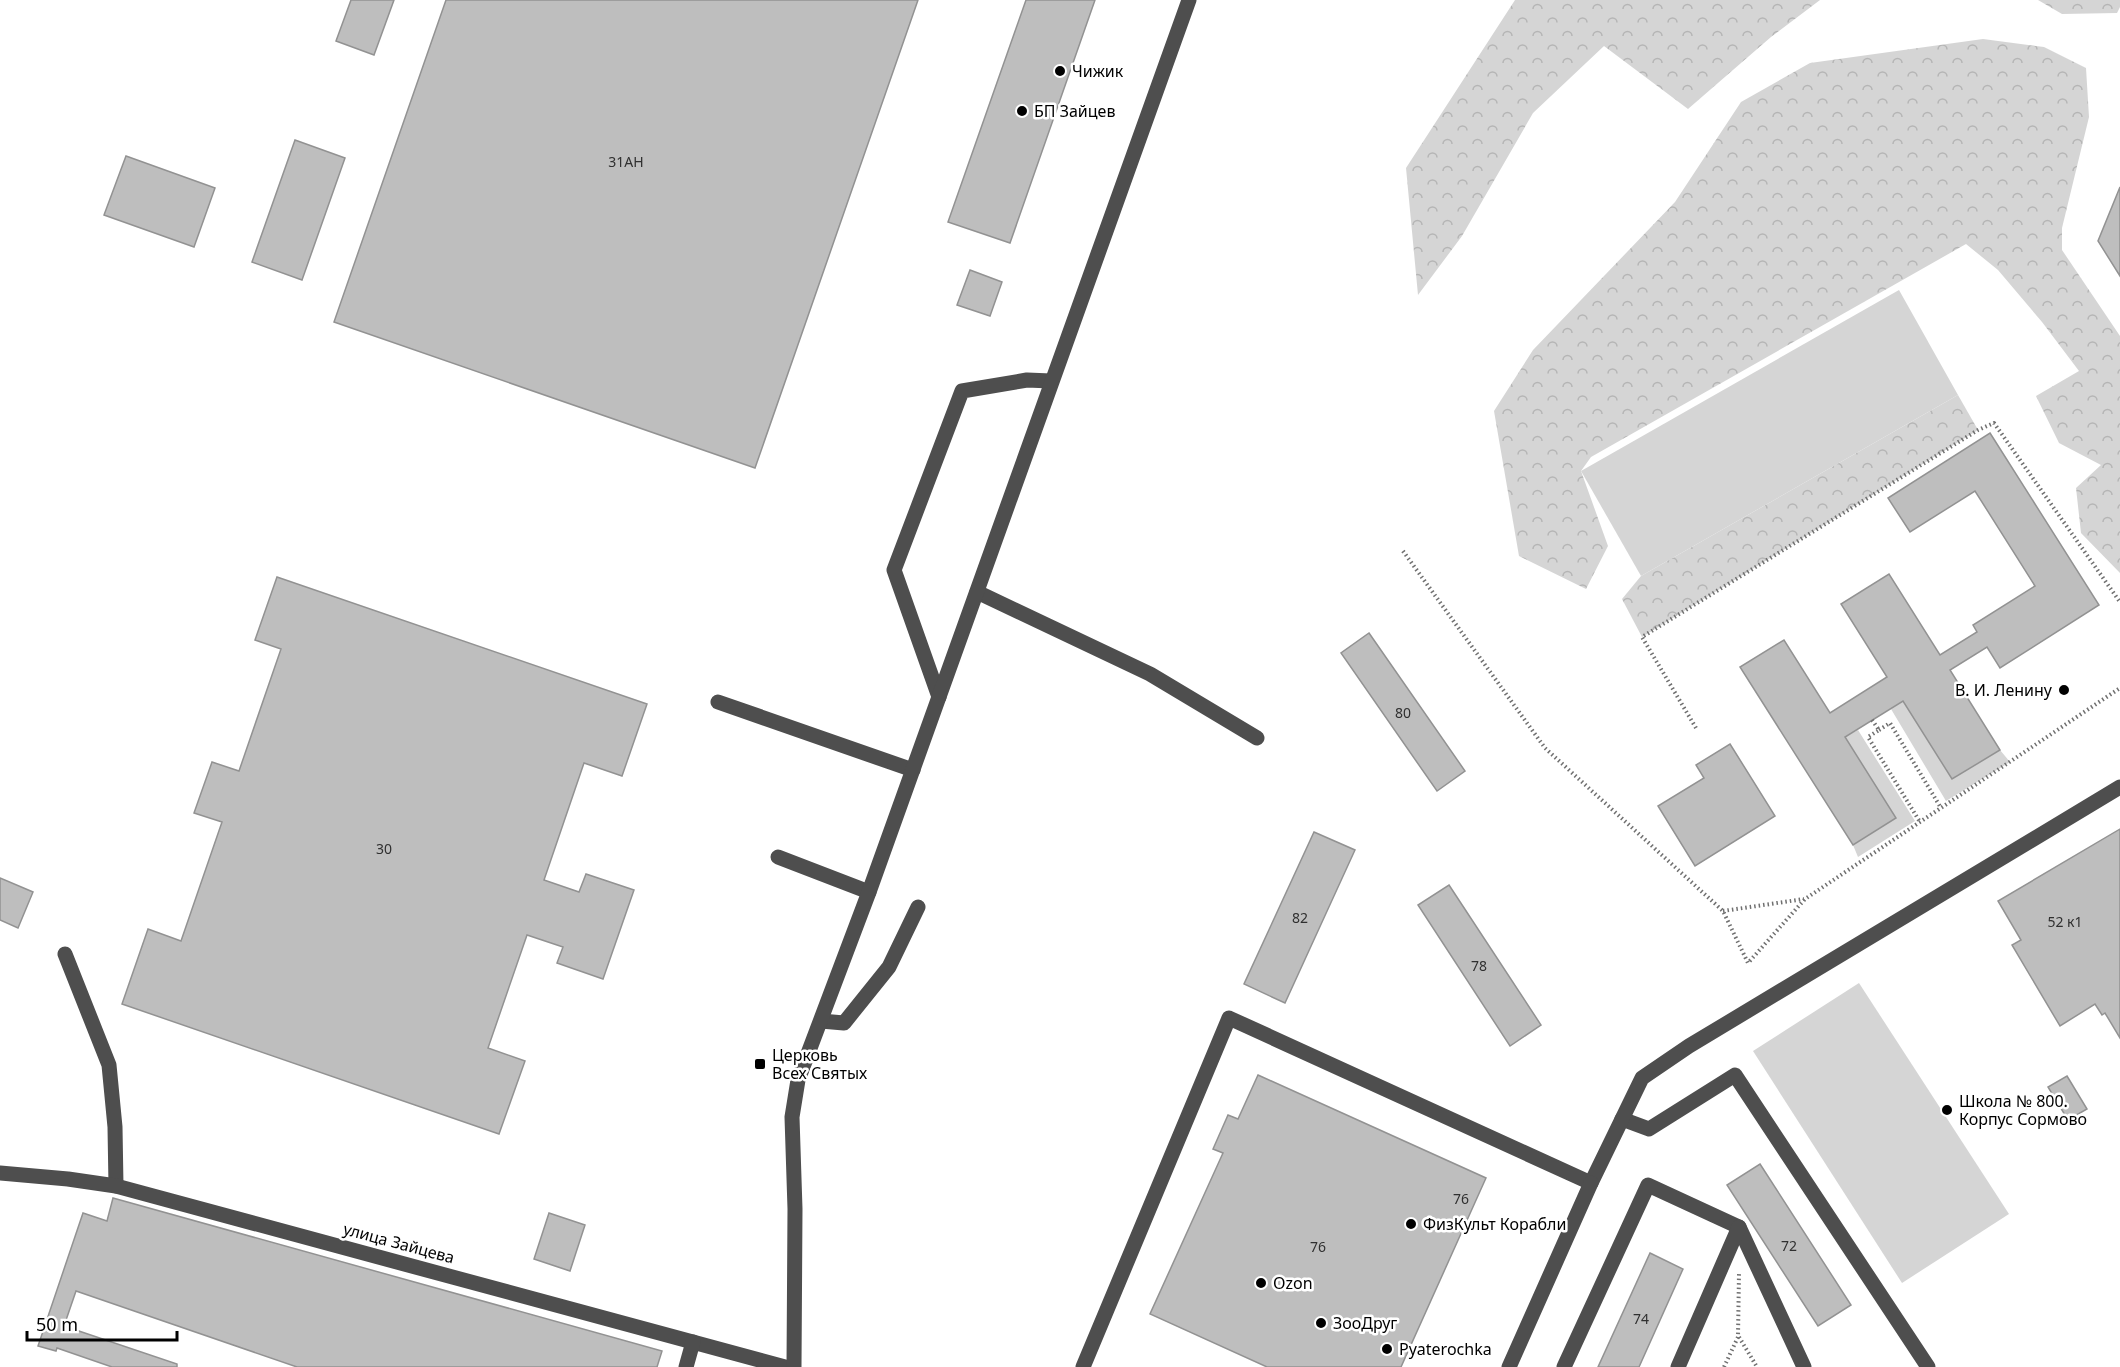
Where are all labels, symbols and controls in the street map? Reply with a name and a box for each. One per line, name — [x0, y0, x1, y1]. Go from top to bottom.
place label: Чижик — [1072, 60, 1124, 82]
marker: Чижик — [1053, 64, 1067, 78]
place label: БП Зайцев — [1034, 100, 1115, 122]
marker: БП Зайцев — [1015, 104, 1029, 118]
house number: 31АН — [608, 152, 644, 171]
place label: В. И. Ленину — [1955, 679, 2053, 701]
marker: В. И. Ленину — [2057, 683, 2071, 697]
house number: 80 — [1395, 703, 1411, 722]
house number: 30 — [376, 839, 392, 858]
house number: 82 — [1292, 908, 1308, 927]
house number: 52 к1 — [2047, 912, 2083, 931]
house number: 78 — [1471, 956, 1487, 975]
place label: Церковь Всех Святых — [772, 1044, 868, 1084]
marker: Церковь Всех Святых — [753, 1057, 767, 1071]
place label: Школа № 800. Корпус Сормово — [1959, 1090, 2087, 1130]
marker: Школа № 800. Корпус Сормово — [1940, 1103, 1954, 1117]
house number: 76 — [1453, 1189, 1469, 1208]
place label: ФизКульт Корабли — [1423, 1213, 1566, 1235]
marker: ФизКульт Корабли — [1404, 1217, 1418, 1231]
street label: улица Зайцева — [341, 1218, 457, 1268]
house number: 72 — [1781, 1236, 1797, 1255]
house number: 76 — [1310, 1237, 1326, 1256]
place label: Ozon — [1273, 1272, 1313, 1294]
marker: Ozon — [1254, 1276, 1268, 1290]
scale bar — [27, 1304, 177, 1342]
house number: 74 — [1633, 1309, 1649, 1328]
text: 50 m — [36, 1312, 78, 1336]
place label: ЗооДруг — [1333, 1312, 1397, 1334]
marker: ЗооДруг — [1314, 1316, 1328, 1330]
place label: Pyaterochka — [1399, 1338, 1492, 1360]
marker: Pyaterochka — [1380, 1342, 1394, 1356]

